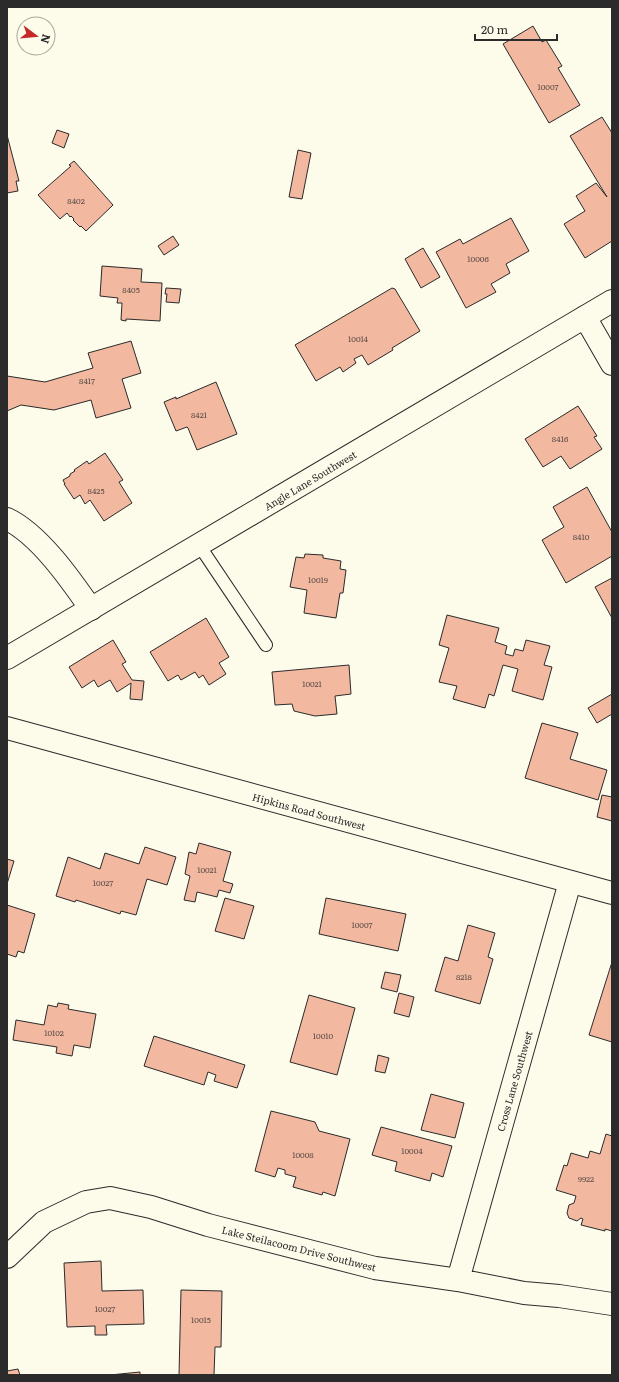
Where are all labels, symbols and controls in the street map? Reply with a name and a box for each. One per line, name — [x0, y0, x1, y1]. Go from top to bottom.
north arrow — [16, 16, 56, 56]
scale bar — [475, 16, 557, 42]
text: 20 m — [481, 20, 508, 38]
text: N — [38, 32, 56, 46]
house number: 10007 — [537, 81, 559, 92]
house number: 8402 — [67, 195, 85, 206]
house number: 10006 — [467, 253, 489, 264]
house number: 8405 — [122, 284, 140, 295]
house number: 10014 — [348, 333, 369, 344]
house number: 8417 — [79, 375, 95, 386]
house number: 8421 — [191, 409, 208, 420]
house number: 8416 — [552, 433, 569, 444]
street label: Angle Lane Southwest — [261, 446, 359, 514]
house number: 8425 — [88, 485, 104, 496]
house number: 8410 — [573, 531, 590, 542]
house number: 10019 — [308, 574, 328, 585]
house number: 10021 — [302, 678, 323, 689]
street label: Hipkins Road Southwest — [251, 789, 367, 833]
house number: 10021 — [197, 864, 218, 875]
house number: 10027 — [93, 877, 113, 888]
house number: 10007 — [351, 919, 373, 930]
house number: 8218 — [456, 971, 473, 982]
house number: 10102 — [44, 1027, 64, 1038]
street label: Cross Lane Southwest — [492, 1029, 536, 1133]
house number: 10010 — [313, 1030, 334, 1041]
house number: 10004 — [401, 1145, 423, 1156]
house number: 10008 — [292, 1149, 314, 1160]
house number: 9922 — [578, 1173, 594, 1184]
street label: Lake Steilacoom Drive Southwest — [220, 1222, 378, 1274]
house number: 10027 — [95, 1303, 115, 1314]
house number: 10015 — [191, 1314, 211, 1325]

